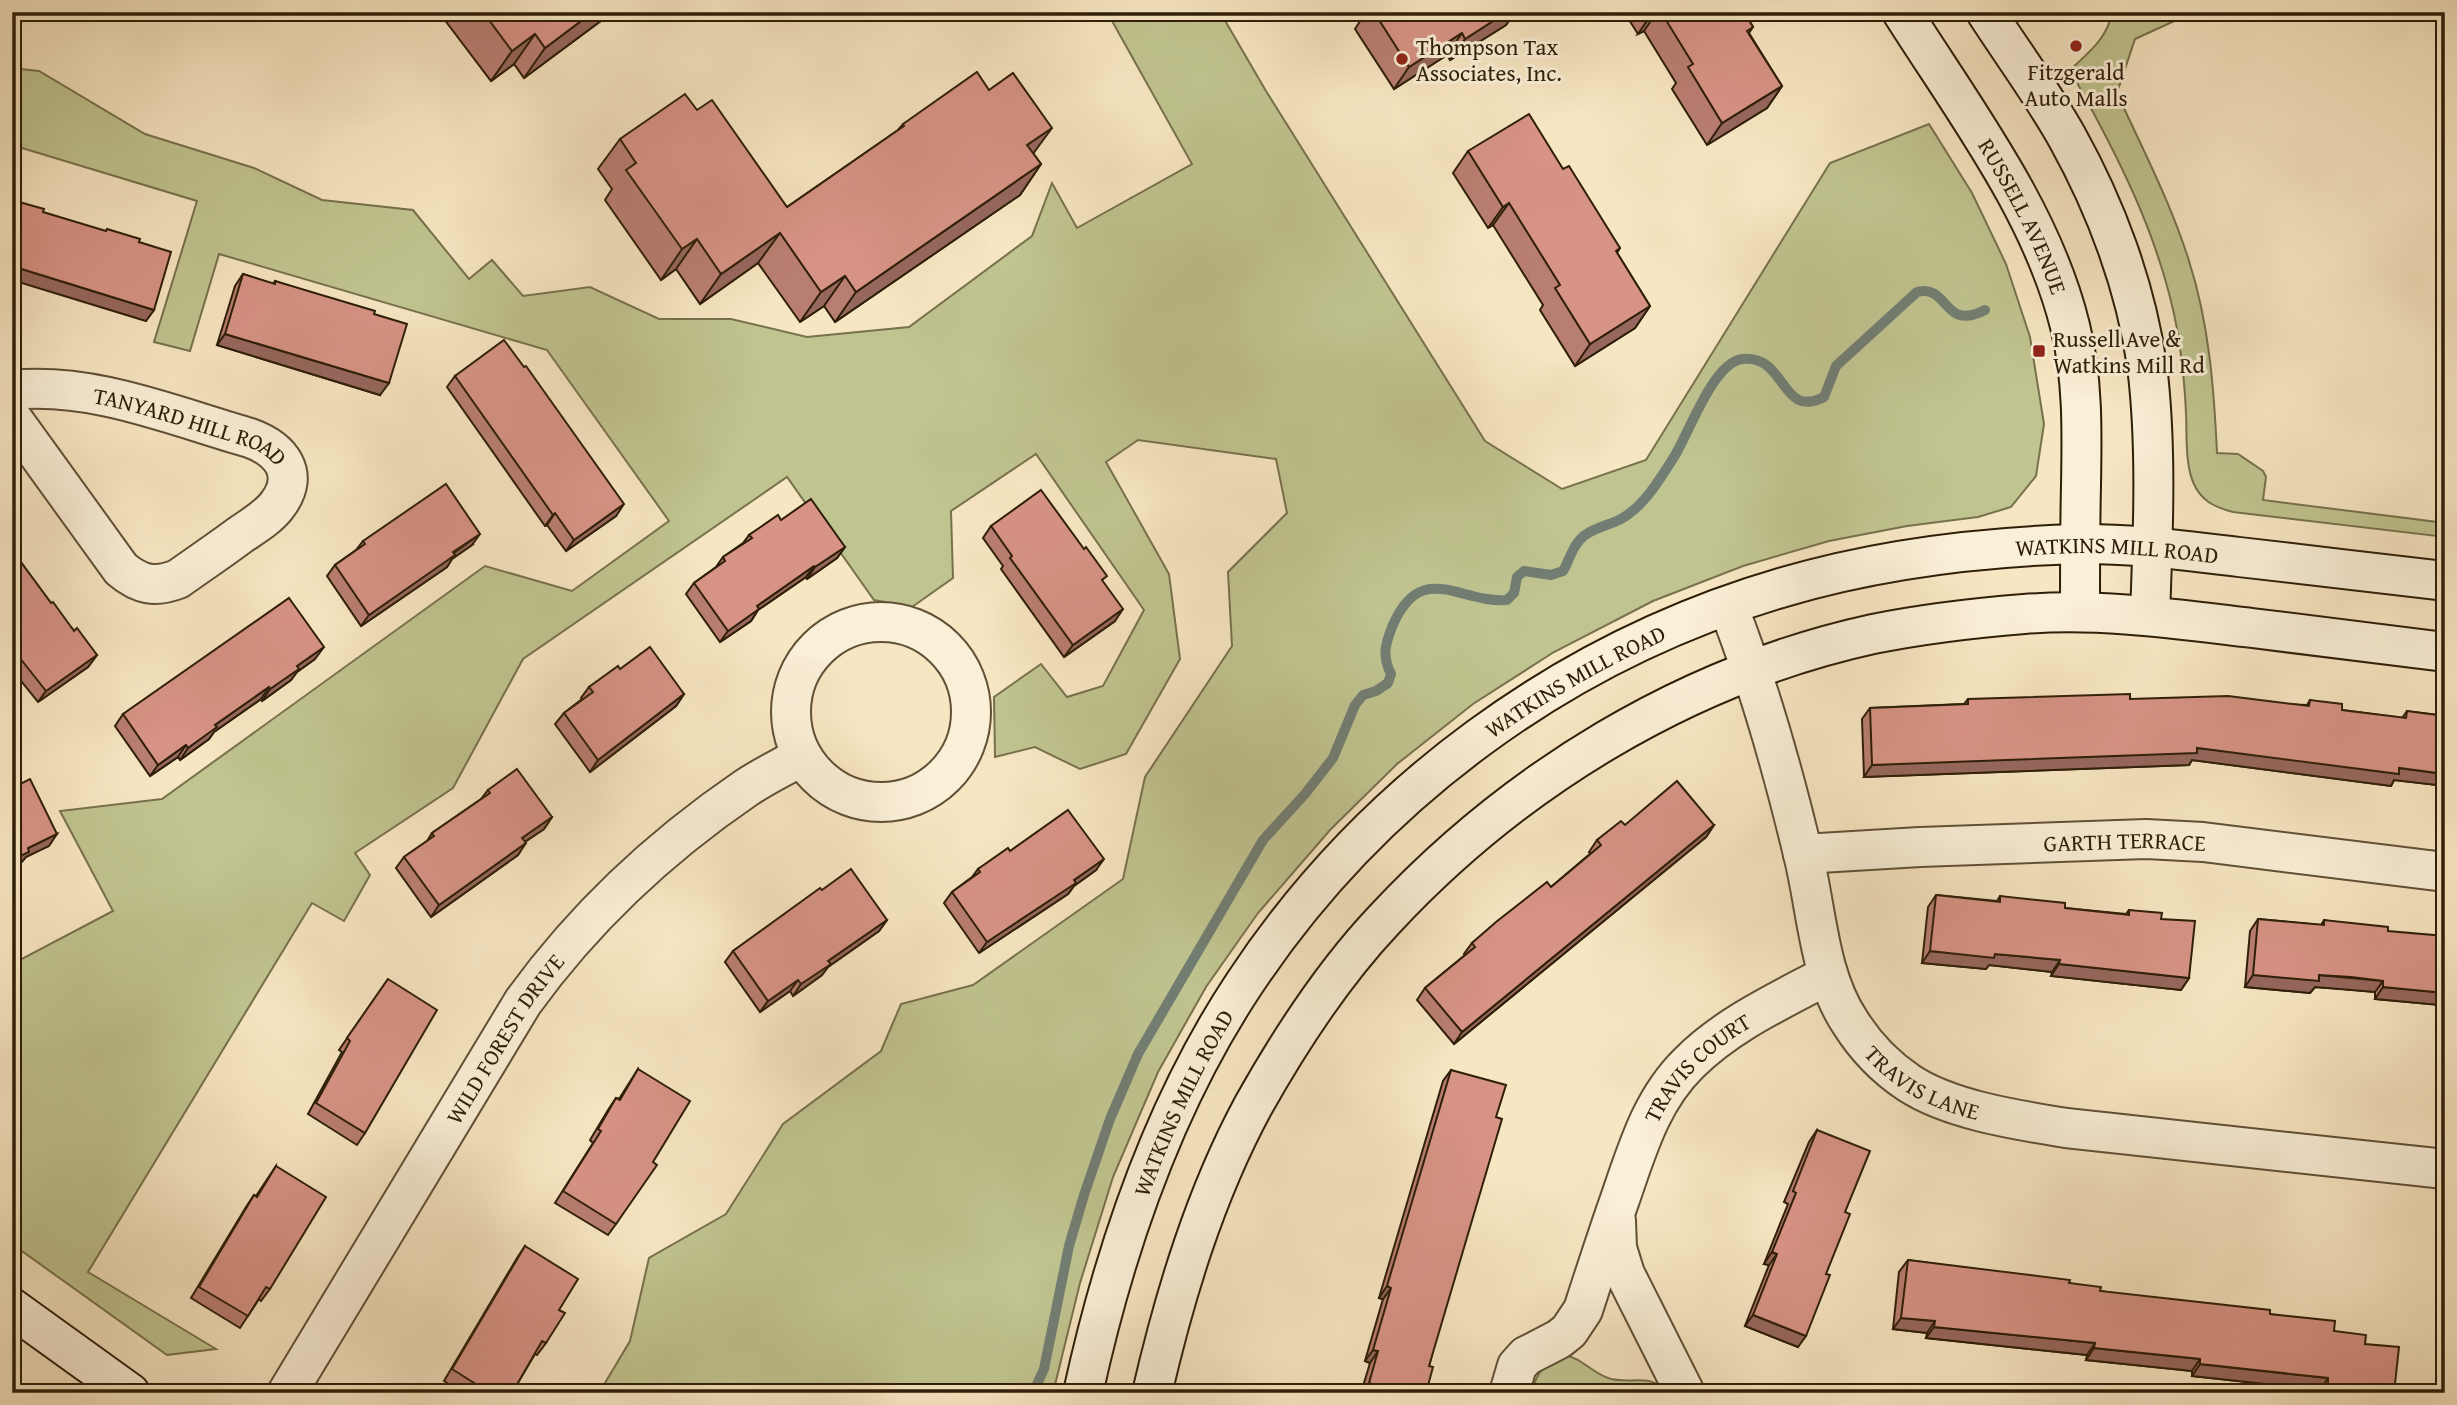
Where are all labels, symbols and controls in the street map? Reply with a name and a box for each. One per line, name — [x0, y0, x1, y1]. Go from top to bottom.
place label: Thompson Tax Associates, Inc. — [1416, 30, 1562, 89]
marker: Fitzgerald Auto Malls — [2068, 38, 2084, 54]
marker: Thompson Tax Associates, Inc. — [1394, 51, 1410, 67]
place label: Fitzgerald Auto Malls — [2024, 55, 2128, 114]
street label: RUSSELL AVENUE — [1971, 132, 2076, 298]
place label: Russell Ave & Watkins Mill Rd — [2053, 322, 2205, 381]
marker: Russell Ave & Watkins Mill Rd — [2031, 343, 2047, 359]
street label: TANYARD HILL ROAD — [91, 378, 296, 472]
street label: WATKINS MILL ROAD — [2014, 527, 2220, 571]
street label: WATKINS MILL ROAD — [1478, 616, 1670, 745]
street label: GARTH TERRACE — [2043, 822, 2207, 859]
street label: WILD FOREST DRIVE — [437, 946, 571, 1130]
street label: WATKINS MILL ROAD — [1124, 1003, 1241, 1201]
street label: TRAVIS COURT — [1635, 1004, 1757, 1128]
street label: TRAVIS LANE — [1857, 1037, 1983, 1127]

